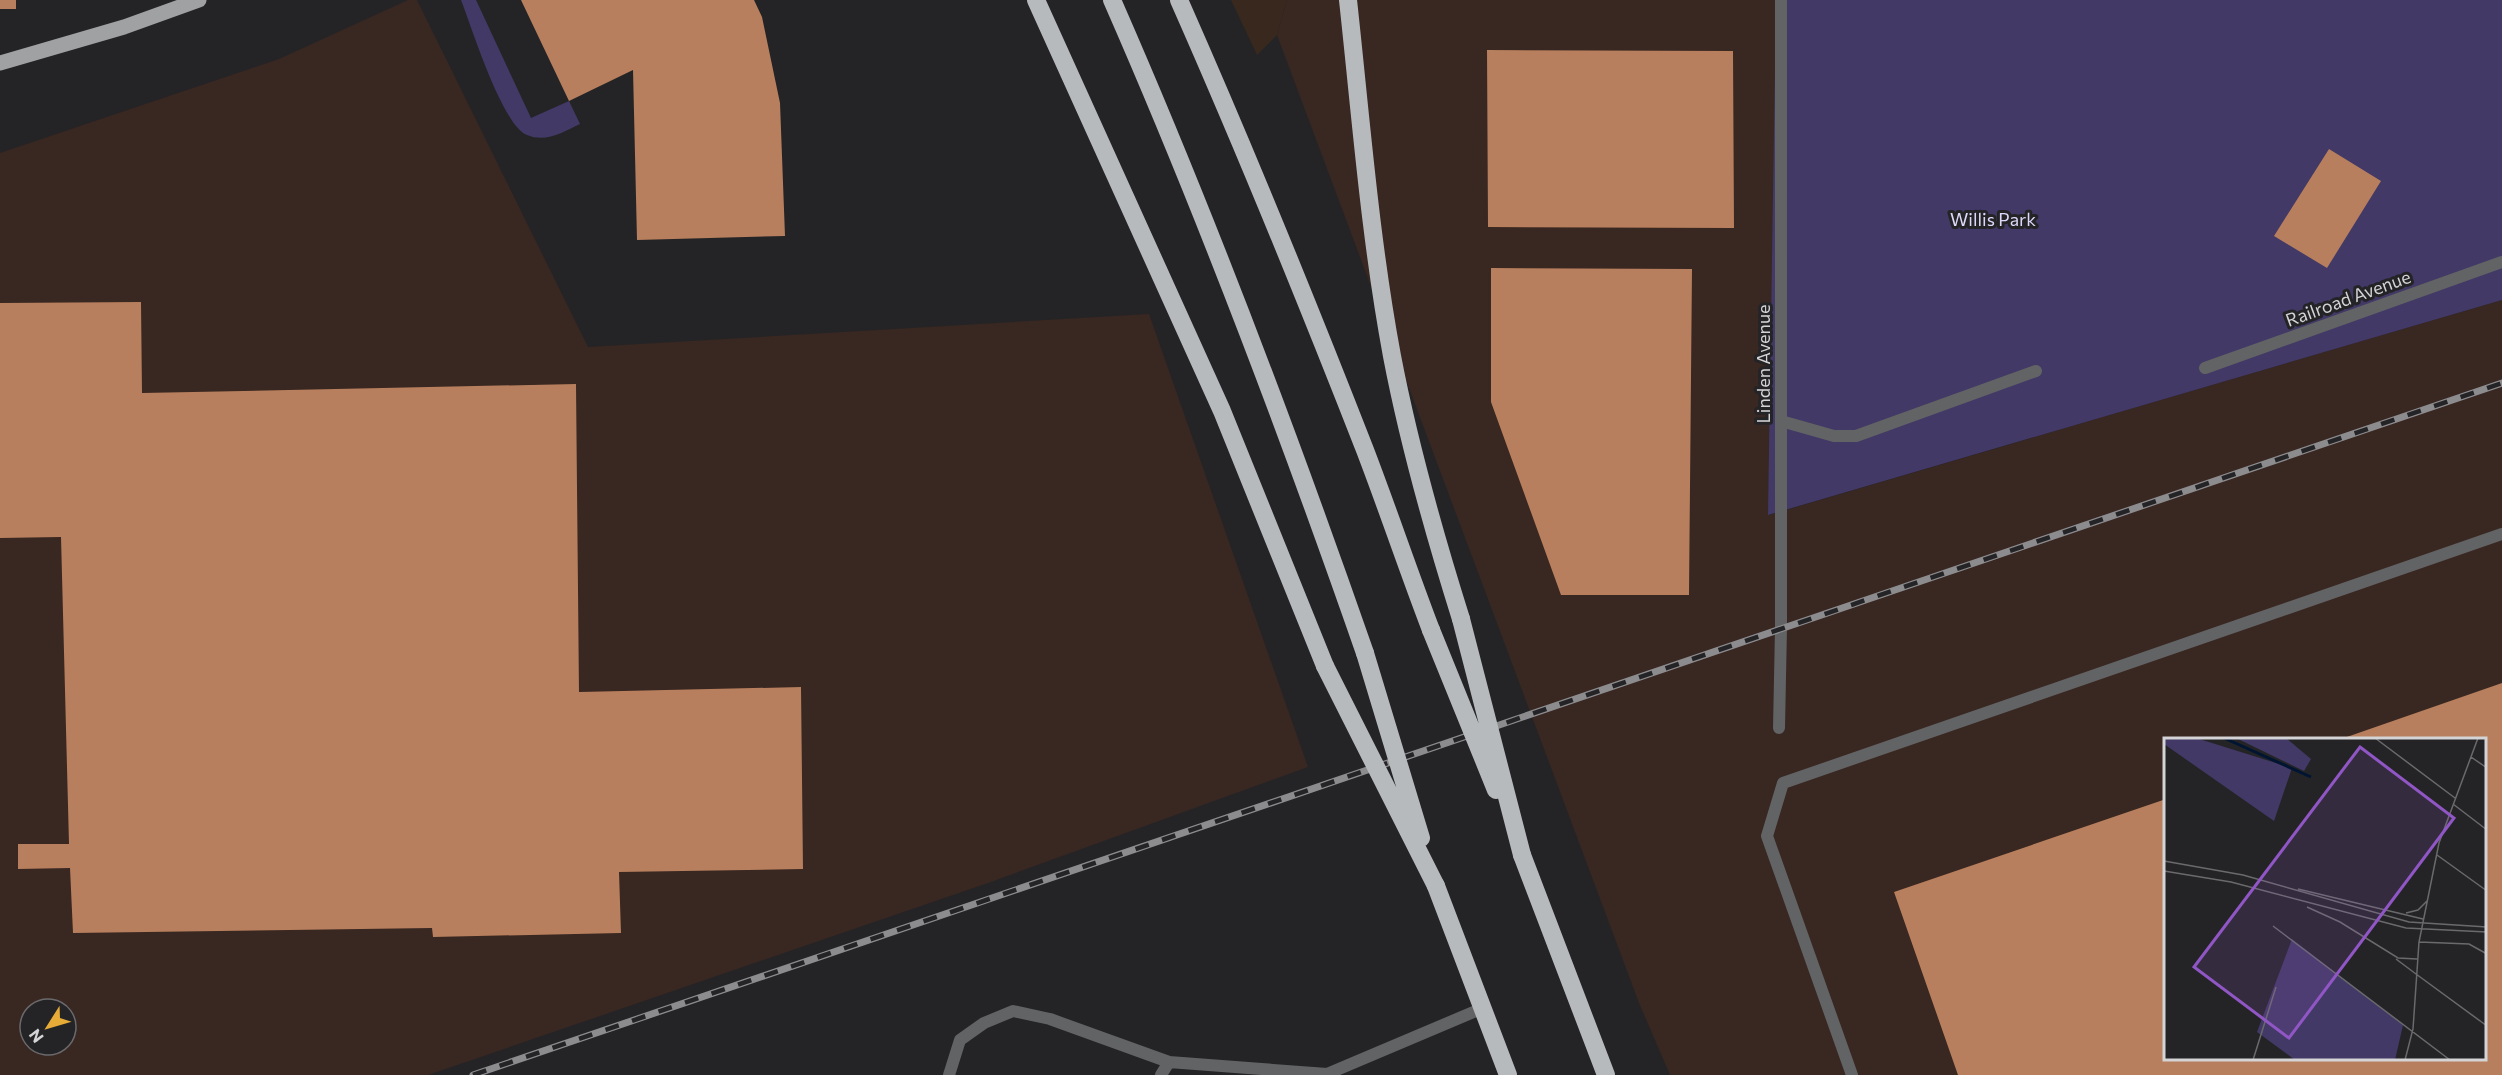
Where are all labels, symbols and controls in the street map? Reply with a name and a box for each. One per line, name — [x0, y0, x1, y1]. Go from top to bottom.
park label: Willis Park — [1950, 208, 2036, 230]
street label: Railroad Avenue — [2282, 265, 2414, 331]
street label: Linden Avenue — [1752, 305, 1774, 423]
inset map — [2164, 738, 2487, 1060]
north arrow — [18, 997, 78, 1057]
text: N — [24, 1026, 47, 1047]

